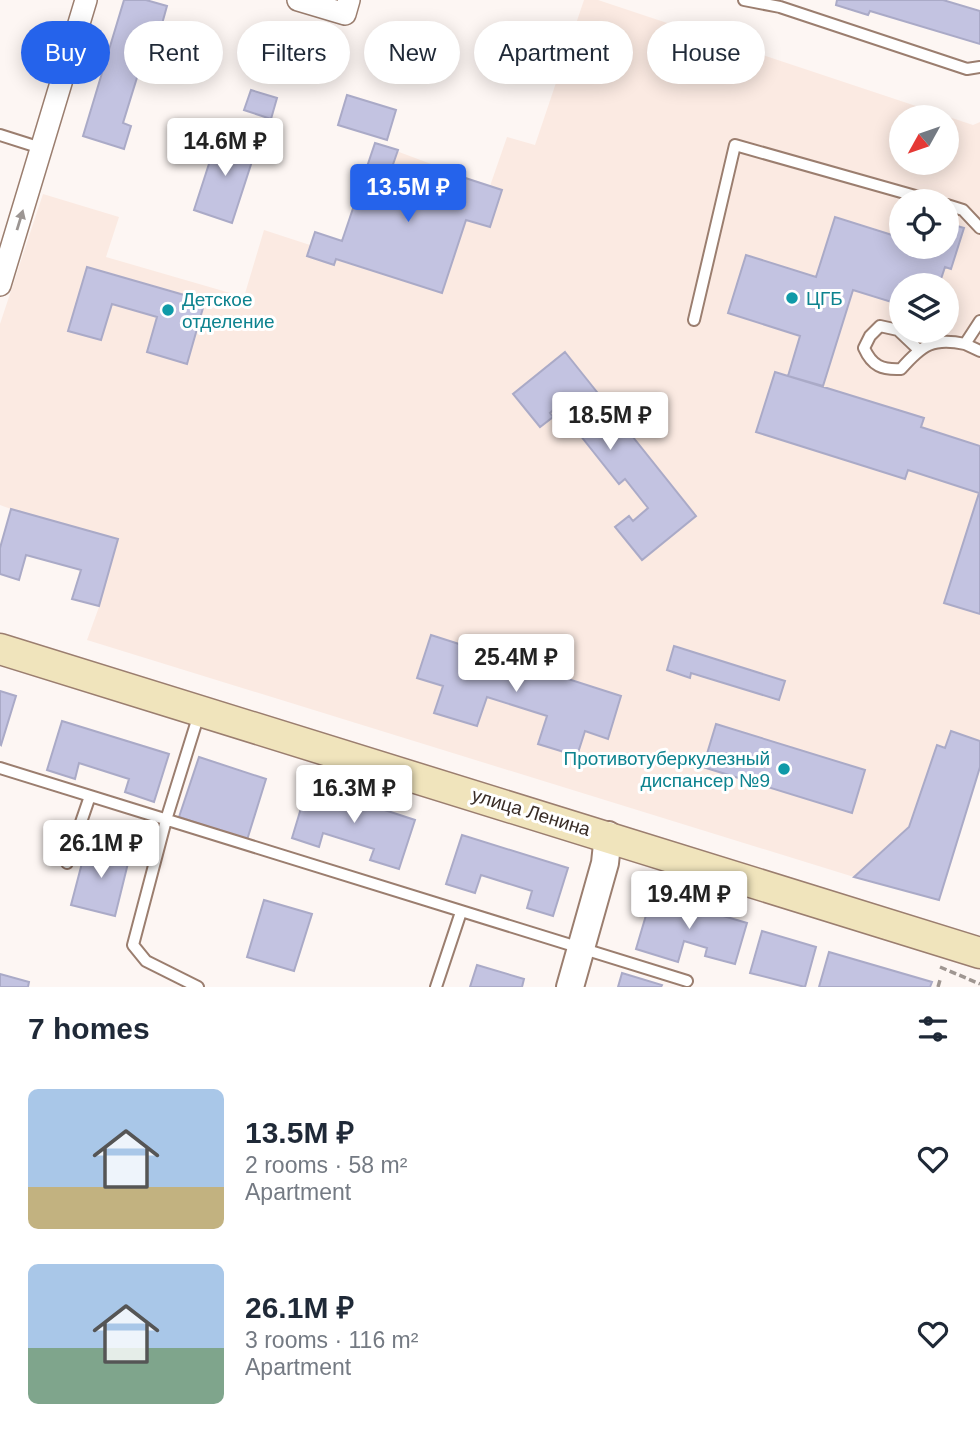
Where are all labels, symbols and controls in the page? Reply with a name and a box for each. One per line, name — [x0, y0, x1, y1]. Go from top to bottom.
chip: Buy — [21, 21, 110, 84]
chip: Rent — [124, 21, 223, 84]
chip: Filters — [237, 21, 350, 84]
chip: New — [364, 21, 460, 84]
chip: Apartment — [474, 21, 633, 84]
chip: House — [647, 21, 765, 84]
north arrow — [889, 105, 959, 175]
map controls — [889, 105, 959, 343]
pin: 14.6M ₽ — [160, 118, 290, 178]
text: 14.6M ₽ — [183, 128, 267, 154]
pin: 13.5M ₽ — [343, 164, 473, 224]
text: 13.5M ₽ — [366, 174, 450, 200]
button: locate — [889, 189, 959, 259]
one-way arrow — [15, 209, 25, 230]
button: layers — [889, 273, 959, 343]
place label: ЦГБ — [806, 288, 843, 309]
place label: Детское отделение — [182, 289, 275, 332]
marker: ЦГБ — [784, 290, 800, 306]
marker: Детское отделение — [160, 302, 176, 318]
pin: 18.5M ₽ — [545, 392, 675, 452]
text: 18.5M ₽ — [568, 402, 652, 428]
pin: 25.4M ₽ — [451, 634, 581, 694]
text: 25.4M ₽ — [474, 644, 558, 670]
place label: Противотуберкулезный диспансер №9 — [564, 748, 770, 791]
marker: Противотуберкулезный диспансер №9 — [776, 761, 792, 777]
pin: 16.3M ₽ — [289, 766, 419, 825]
text: 16.3M ₽ — [312, 775, 396, 801]
street label: улица Ленина — [469, 784, 593, 840]
pin: 26.1M ₽ — [36, 820, 166, 880]
text: 26.1M ₽ — [59, 830, 143, 856]
pin: 19.4M ₽ — [624, 872, 754, 931]
text: 19.4M ₽ — [647, 881, 731, 907]
icon: filters — [914, 1010, 952, 1048]
text: 7 homes — [28, 1012, 150, 1045]
text: 13.5M ₽ — [245, 1116, 354, 1149]
icon: home — [84, 1117, 168, 1201]
icon: heart — [914, 1140, 952, 1178]
text: 2 rooms · 58 m² — [245, 1152, 407, 1178]
text: Apartment — [245, 1179, 351, 1205]
text: 26.1M ₽ — [245, 1291, 354, 1324]
icon: home — [84, 1292, 168, 1376]
icon: heart — [914, 1315, 952, 1353]
text: 3 rooms · 116 m² — [245, 1327, 418, 1353]
text: Apartment — [245, 1354, 351, 1380]

